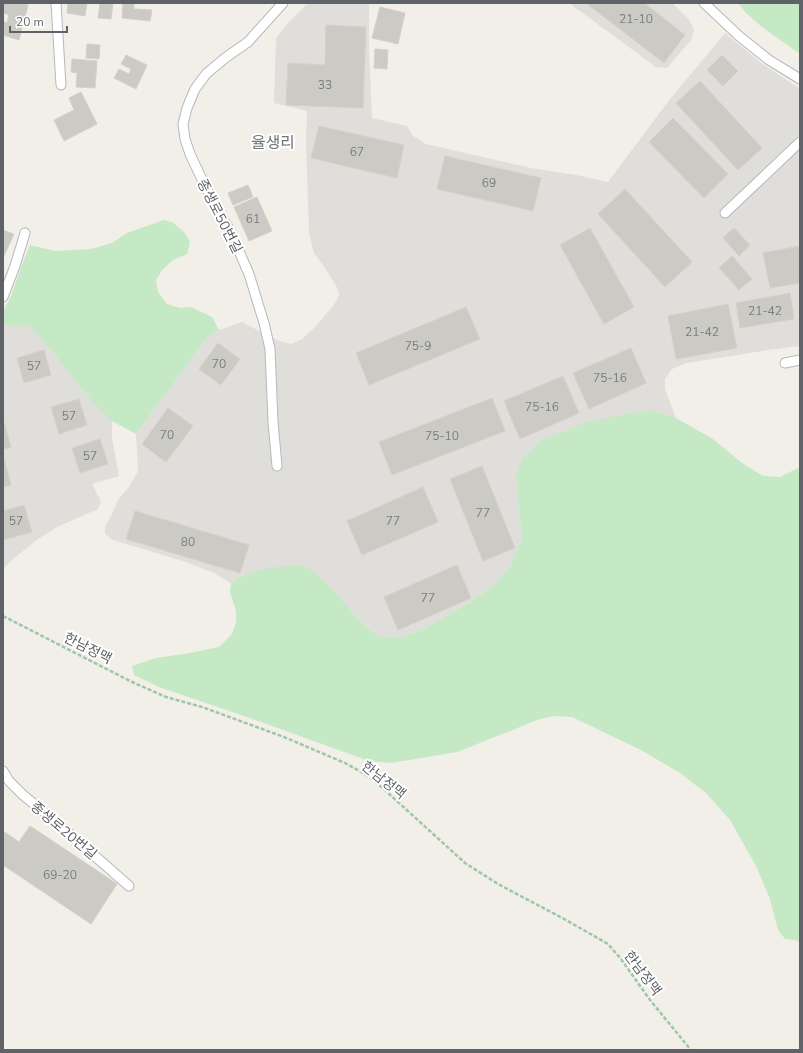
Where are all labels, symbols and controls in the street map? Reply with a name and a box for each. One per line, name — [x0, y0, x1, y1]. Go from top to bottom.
scale bar — [10, 8, 67, 34]
house number: 21-10 — [619, 11, 653, 27]
text: 20 m — [16, 14, 44, 30]
house number: 33 — [318, 77, 332, 93]
district label: 율생리 — [251, 132, 295, 154]
house number: 67 — [350, 144, 364, 160]
house number: 69 — [482, 175, 496, 191]
street label: 종생로50번길 — [193, 176, 246, 257]
house number: 61 — [246, 211, 260, 227]
house number: 21-42 — [748, 303, 782, 319]
house number: 21-42 — [685, 324, 719, 340]
house number: 75-9 — [405, 338, 431, 354]
house number: 70 — [212, 356, 226, 372]
house number: 57 — [27, 358, 41, 374]
house number: 75-16 — [593, 370, 627, 386]
house number: 75-16 — [525, 399, 559, 415]
house number: 57 — [62, 408, 76, 424]
house number: 70 — [160, 427, 174, 443]
house number: 75-10 — [425, 428, 459, 444]
house number: 57 — [83, 448, 97, 464]
house number: 77 — [476, 505, 490, 521]
house number: 57 — [9, 513, 23, 529]
house number: 77 — [386, 513, 400, 529]
house number: 80 — [181, 534, 195, 550]
house number: 77 — [421, 590, 435, 606]
street label: 한남정맥 — [61, 628, 115, 669]
street label: 한남정맥 — [358, 757, 410, 804]
street label: 종생로20번길 — [26, 797, 101, 864]
house number: 69-20 — [43, 867, 77, 883]
street label: 한남정맥 — [620, 947, 666, 1000]

